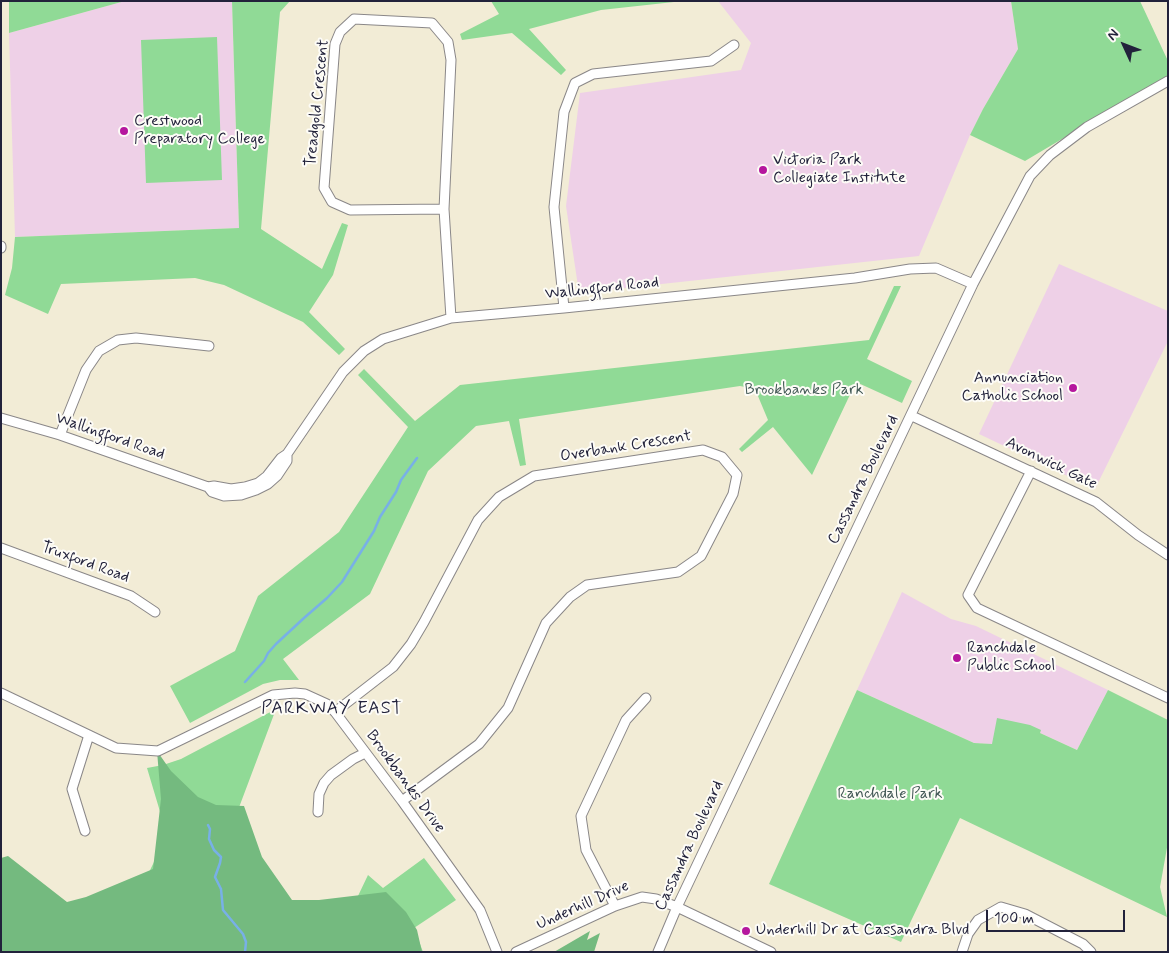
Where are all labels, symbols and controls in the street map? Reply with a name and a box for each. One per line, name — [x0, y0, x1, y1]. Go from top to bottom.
north arrow — [1099, 20, 1149, 70]
text: N — [1103, 25, 1123, 44]
street label: Treadgold Crescent — [302, 38, 334, 168]
place label: Crestwood Preparatory College — [134, 112, 265, 150]
marker: Crestwood Preparatory College — [118, 125, 130, 137]
place label: Victoria Park Collegiate Institute — [773, 151, 906, 189]
marker: Victoria Park Collegiate Institute — [757, 164, 769, 176]
street label: Wallingford Road — [544, 273, 660, 305]
place label: Annunciation Catholic School — [961, 369, 1063, 407]
park label: Brookbanks Park — [745, 381, 863, 401]
marker: Annunciation Catholic School — [1067, 382, 1079, 394]
street label: Wallingford Road — [53, 409, 167, 465]
street label: Cassandra Boulevard — [824, 412, 904, 548]
street label: Overbank Crescent — [559, 427, 693, 467]
street label: Avonwick Gate — [1002, 434, 1100, 494]
street label: Truxford Road — [38, 538, 132, 588]
place label: Ranchdale Public School — [967, 639, 1055, 677]
marker: Ranchdale Public School — [951, 652, 963, 664]
district label: PARKWAY EAST — [261, 698, 403, 720]
street label: Brookbanks Drive — [361, 727, 449, 837]
street label: Cassandra Boulevard — [651, 778, 729, 914]
park label: Ranchdale Park — [837, 785, 943, 805]
street label: Underhill Drive — [534, 877, 632, 935]
scale bar — [989, 900, 1128, 932]
text: 100 m — [994, 909, 1034, 929]
place label: Underhill Dr at Cassandra Blvd — [756, 921, 969, 941]
marker: Underhill Dr at Cassandra Blvd — [740, 925, 752, 937]

